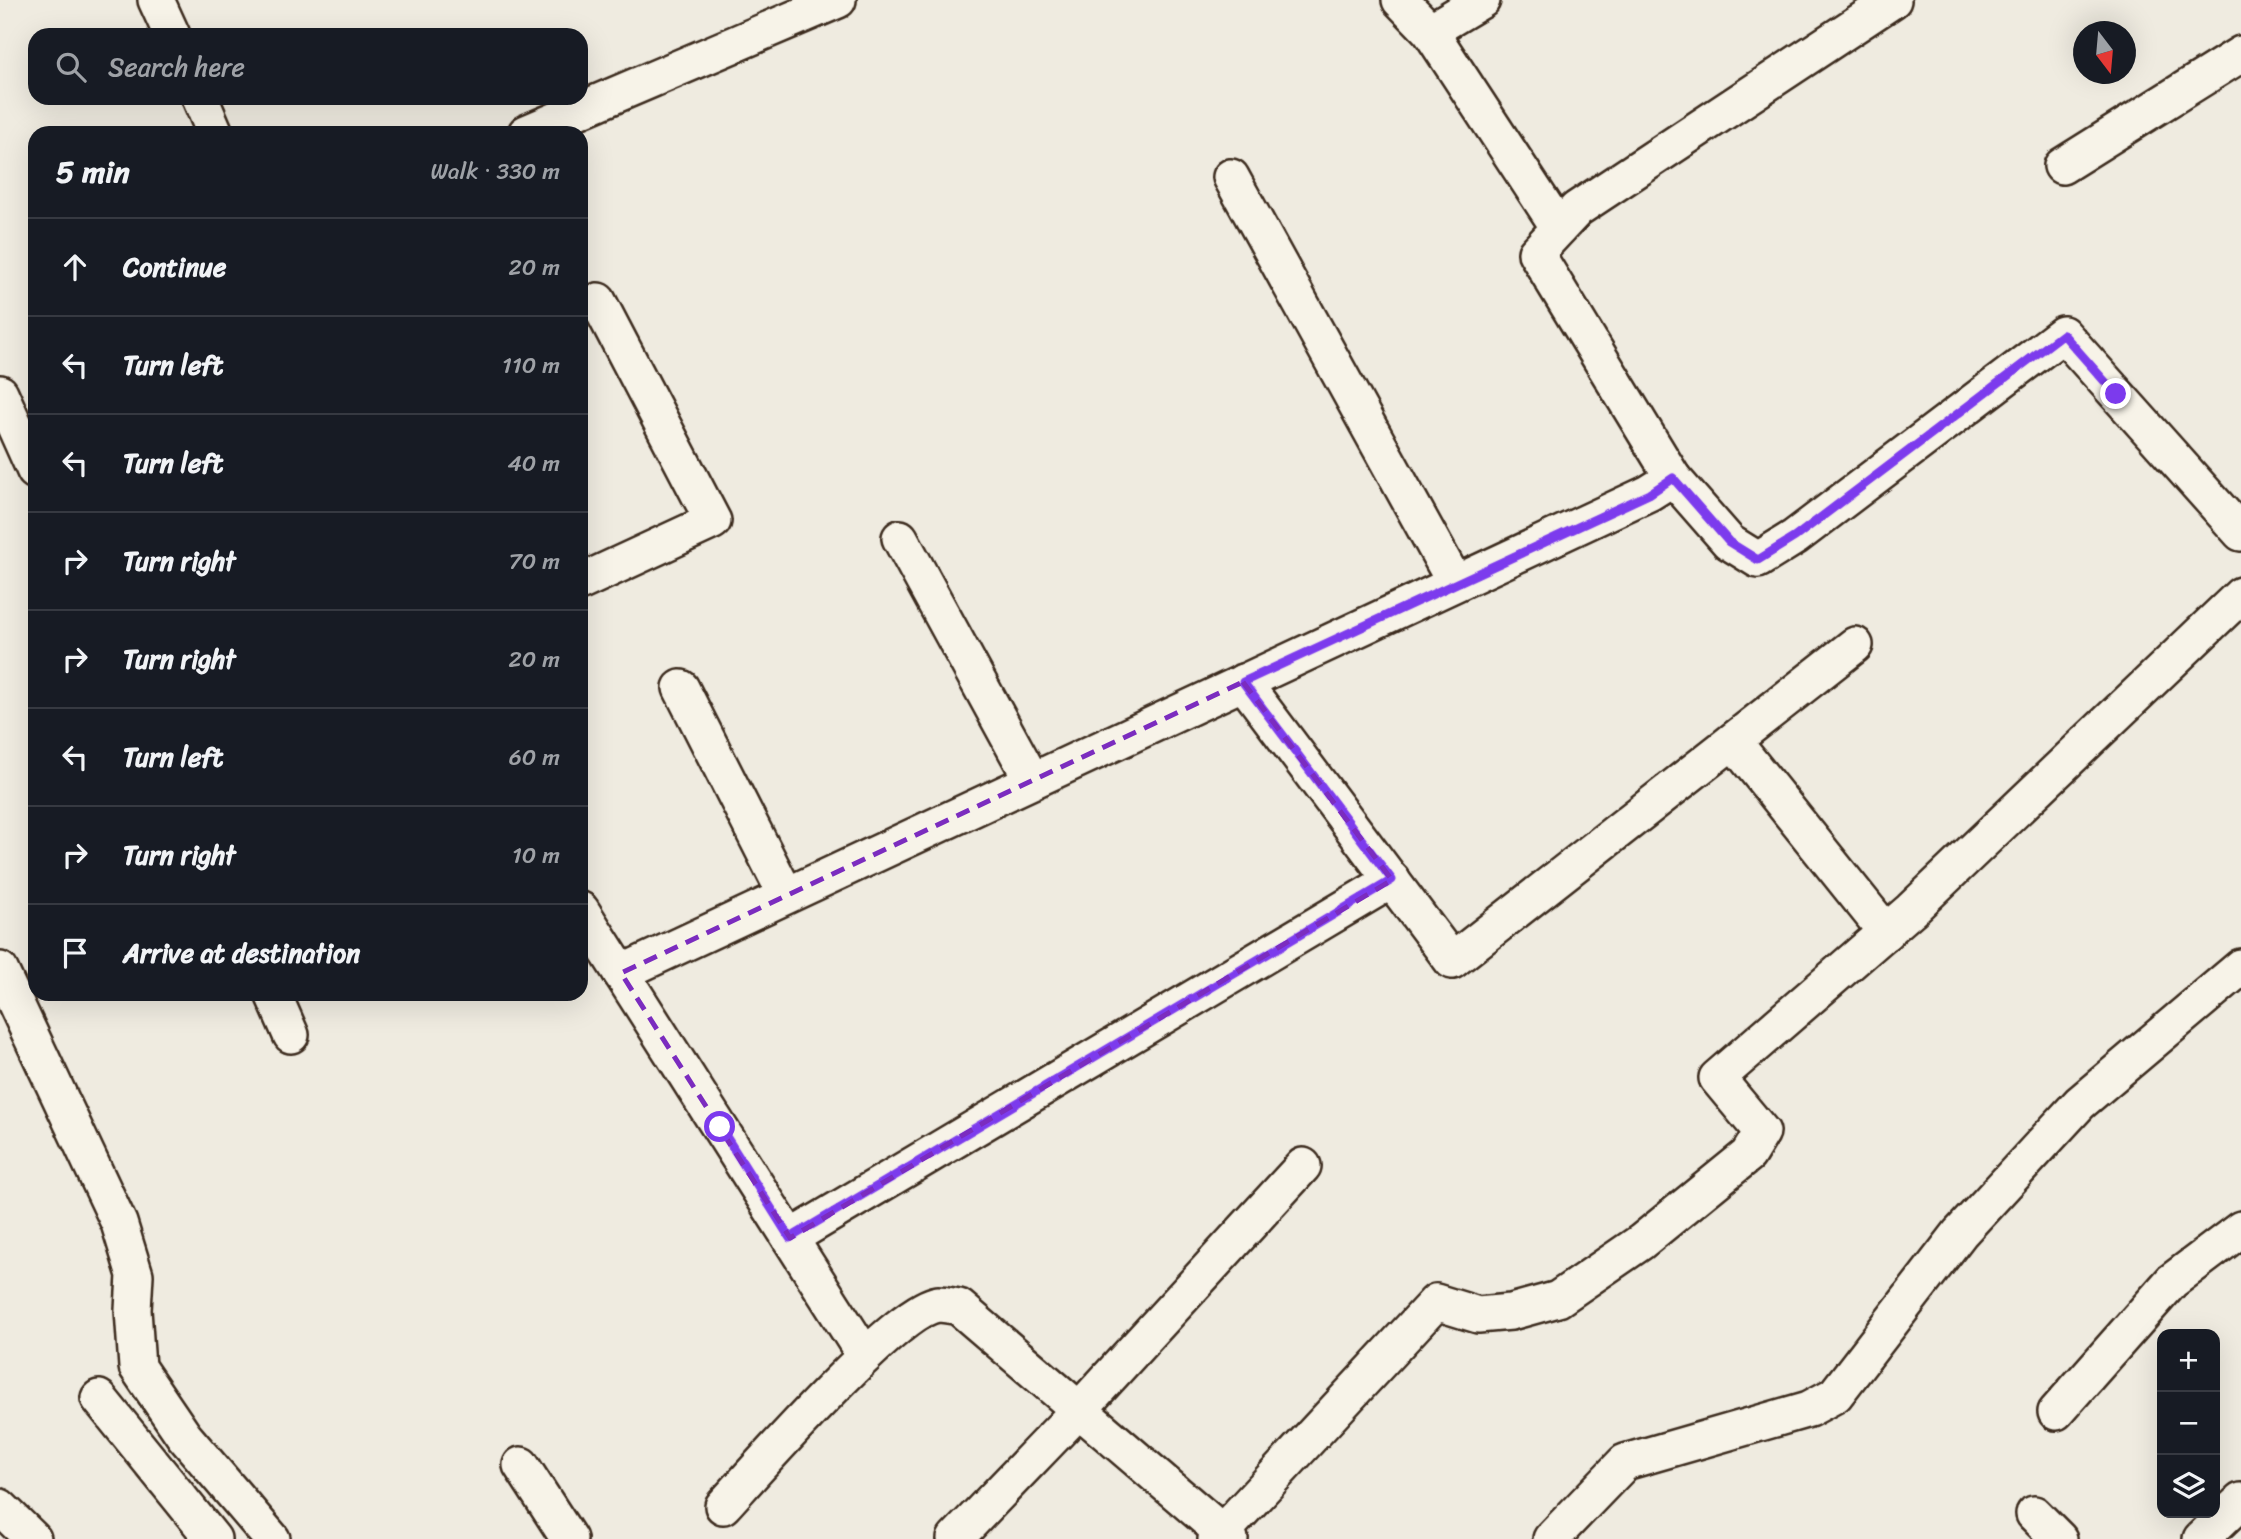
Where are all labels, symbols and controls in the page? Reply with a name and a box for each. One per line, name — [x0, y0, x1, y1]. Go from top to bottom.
north arrow — [2073, 21, 2136, 84]
search box — [28, 28, 588, 105]
text: Search here — [108, 44, 245, 90]
icon: search — [52, 48, 90, 86]
text: 5 min — [56, 145, 130, 199]
text: Walk · 330 m — [430, 151, 560, 192]
text: Continue — [123, 244, 226, 290]
text: 20 m — [509, 247, 560, 288]
icon: ahead — [56, 248, 94, 286]
text: Turn left — [123, 342, 223, 388]
text: 110 m — [502, 345, 560, 386]
icon: left — [56, 346, 94, 384]
route end — [2100, 378, 2131, 409]
text: Turn left — [123, 440, 223, 486]
text: 40 m — [507, 443, 560, 484]
icon: left — [56, 444, 94, 482]
text: Turn right — [123, 538, 236, 584]
text: 70 m — [509, 541, 560, 582]
icon: right — [56, 542, 94, 580]
text: Turn right — [123, 636, 236, 682]
text: 20 m — [509, 639, 560, 680]
icon: right — [56, 640, 94, 678]
text: Turn left — [123, 734, 223, 780]
text: 60 m — [509, 737, 560, 778]
icon: left — [56, 738, 94, 776]
text: Turn right — [123, 832, 236, 878]
text: 10 m — [512, 835, 560, 876]
icon: right — [56, 836, 94, 874]
text: Arrive at destination — [123, 930, 360, 976]
icon: arrive — [56, 934, 94, 972]
route start — [704, 1111, 735, 1142]
map controls — [2157, 1329, 2220, 1518]
button: + — [2157, 1329, 2220, 1392]
button: − — [2157, 1392, 2220, 1455]
button: layers — [2157, 1455, 2220, 1518]

